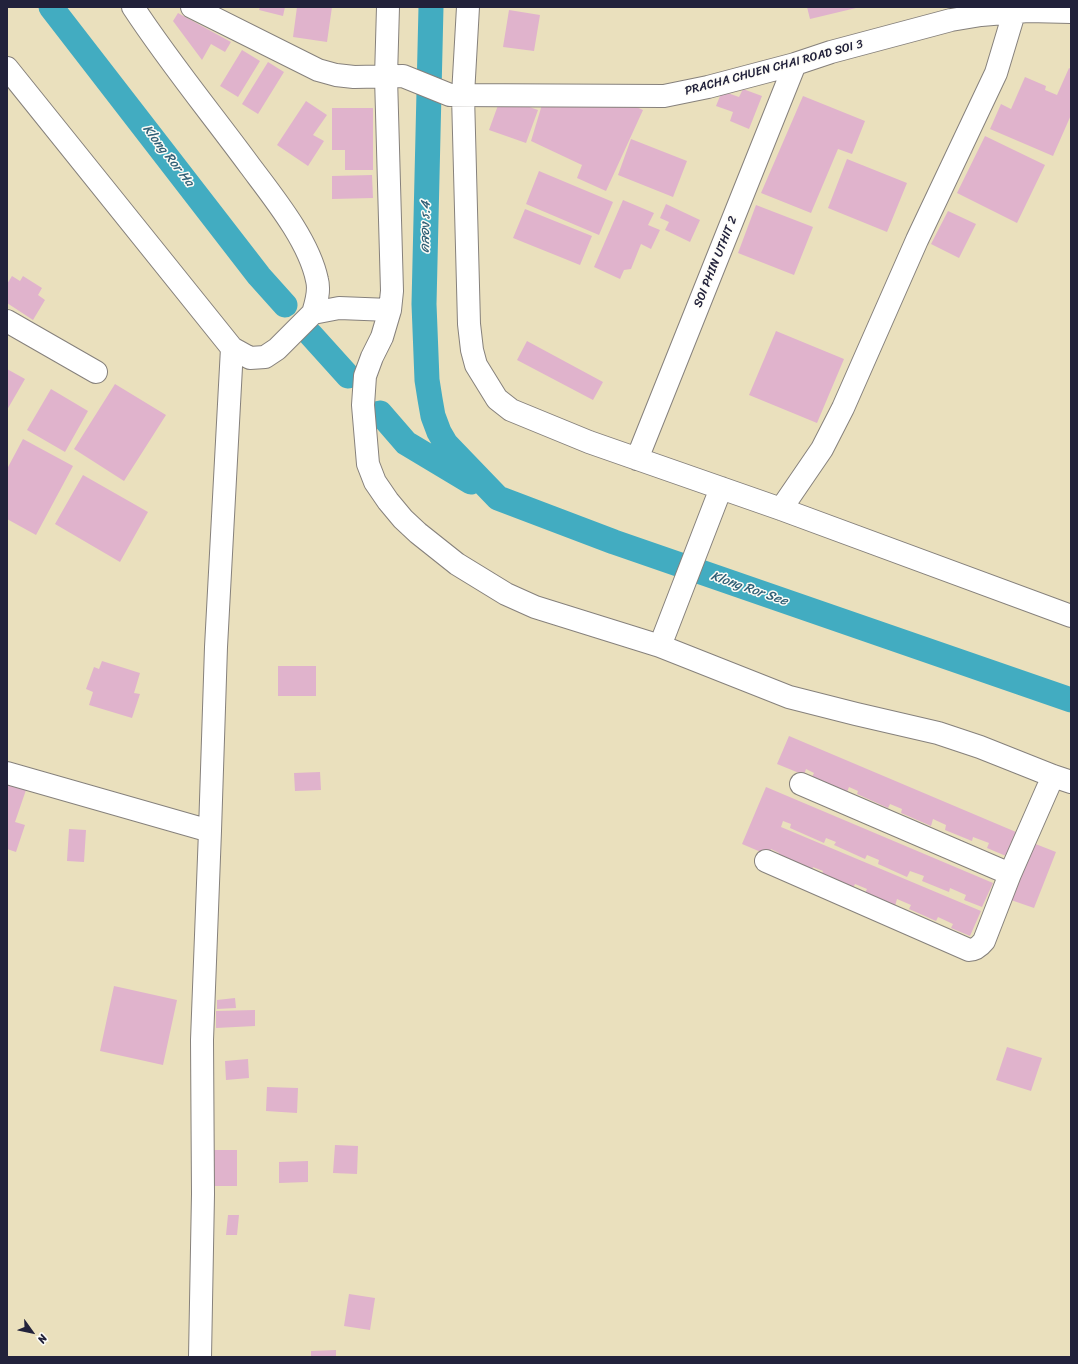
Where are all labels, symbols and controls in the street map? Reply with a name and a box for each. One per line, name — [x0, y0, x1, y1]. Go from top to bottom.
street label: PRACHA CHUEN CHAI ROAD SOI 3 — [683, 37, 865, 99]
water label: Klong Ror Ha — [139, 122, 197, 190]
water label: คลอง ร.4 — [418, 201, 434, 253]
street label: SOI PHIN UTHIT 2 — [691, 214, 741, 310]
water label: Klong Ror See — [709, 569, 789, 609]
north arrow — [12, 1312, 52, 1352]
text: N — [32, 1330, 53, 1347]

